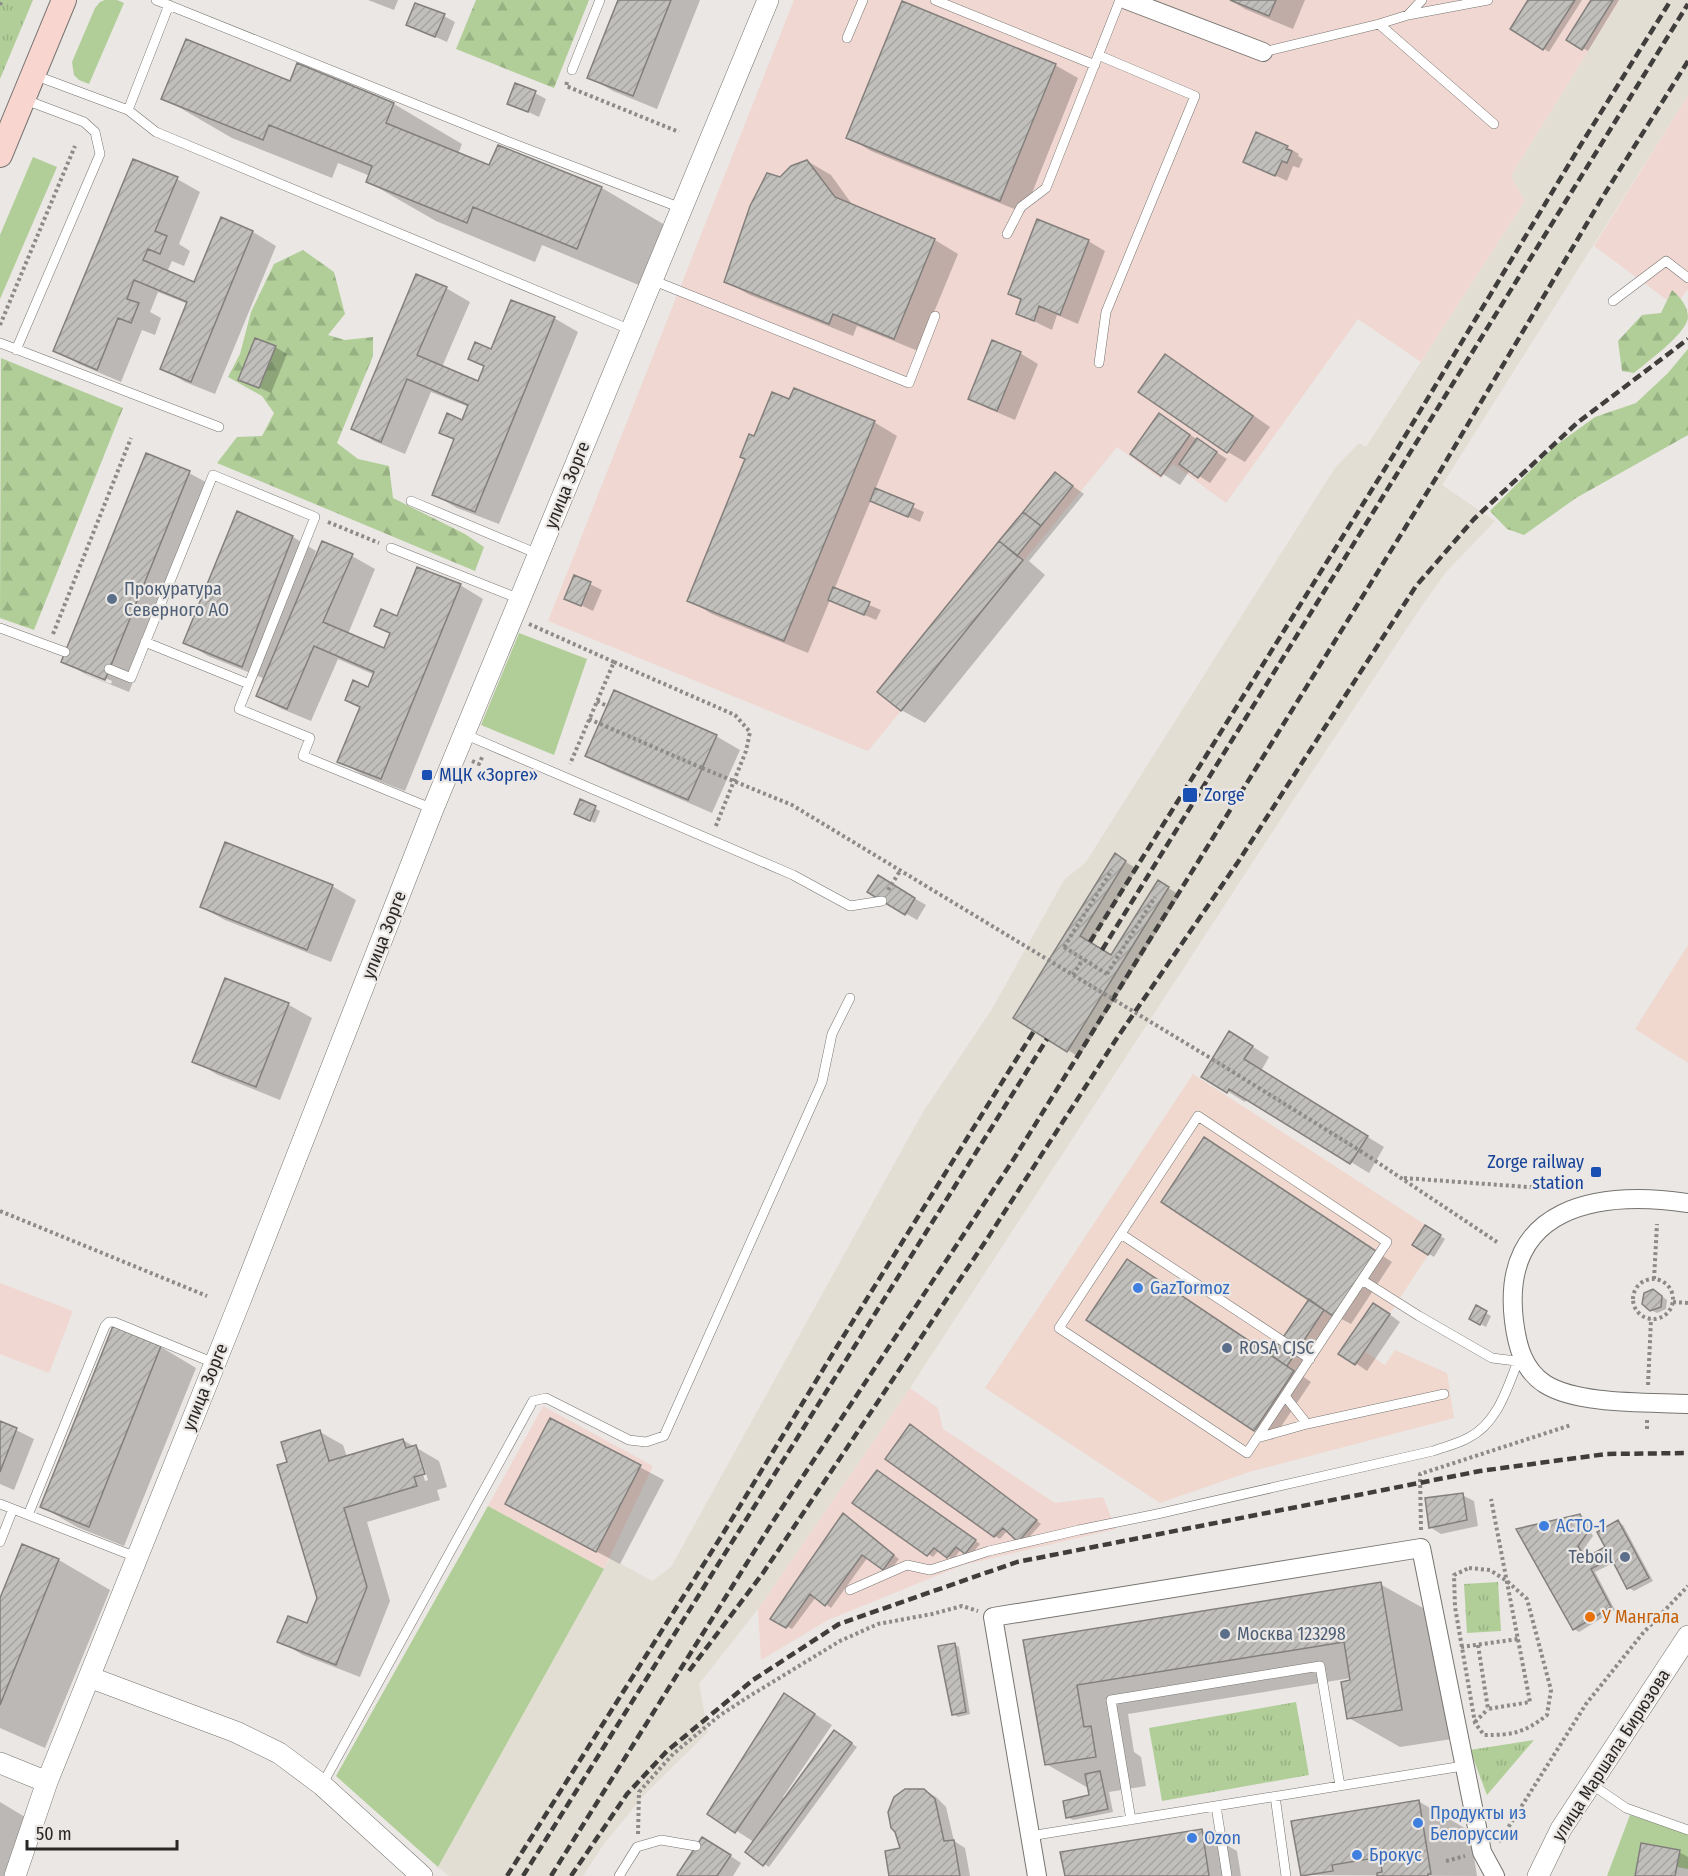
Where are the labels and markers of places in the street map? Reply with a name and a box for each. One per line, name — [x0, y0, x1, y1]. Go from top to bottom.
place label: Прокуратура Северного АО — [124, 578, 229, 621]
marker: Прокуратура Северного АО — [105, 592, 119, 606]
place label: МЦК «Зорге» — [439, 764, 538, 786]
marker: МЦК «Зорге» — [420, 768, 434, 782]
place label: Zorge — [1204, 784, 1245, 806]
marker: Zorge — [1181, 786, 1199, 804]
place label: Zorge railway station — [1487, 1151, 1584, 1194]
marker: Zorge railway station — [1589, 1165, 1603, 1179]
place label: GazTormoz — [1150, 1277, 1230, 1299]
marker: GazTormoz — [1131, 1281, 1145, 1295]
place label: ROSA CJSC — [1239, 1337, 1314, 1359]
marker: ROSA CJSC — [1220, 1341, 1234, 1355]
place label: АСТО-1 — [1556, 1515, 1606, 1537]
marker: АСТО-1 — [1537, 1519, 1551, 1533]
place label: Teboil — [1568, 1546, 1613, 1568]
marker: Teboil — [1618, 1550, 1632, 1564]
place label: У Мангала — [1601, 1606, 1680, 1628]
marker: У Мангала — [1583, 1610, 1597, 1624]
place label: Москва 123298 — [1237, 1623, 1346, 1645]
marker: Москва 123298 — [1218, 1627, 1232, 1641]
place label: Продукты из Белоруссии — [1430, 1802, 1526, 1845]
marker: Продукты из Белоруссии — [1411, 1816, 1425, 1830]
place label: Ozon — [1204, 1827, 1241, 1849]
marker: Ozon — [1185, 1831, 1199, 1845]
place label: Брокус — [1369, 1844, 1422, 1866]
marker: Брокус — [1350, 1848, 1364, 1862]

